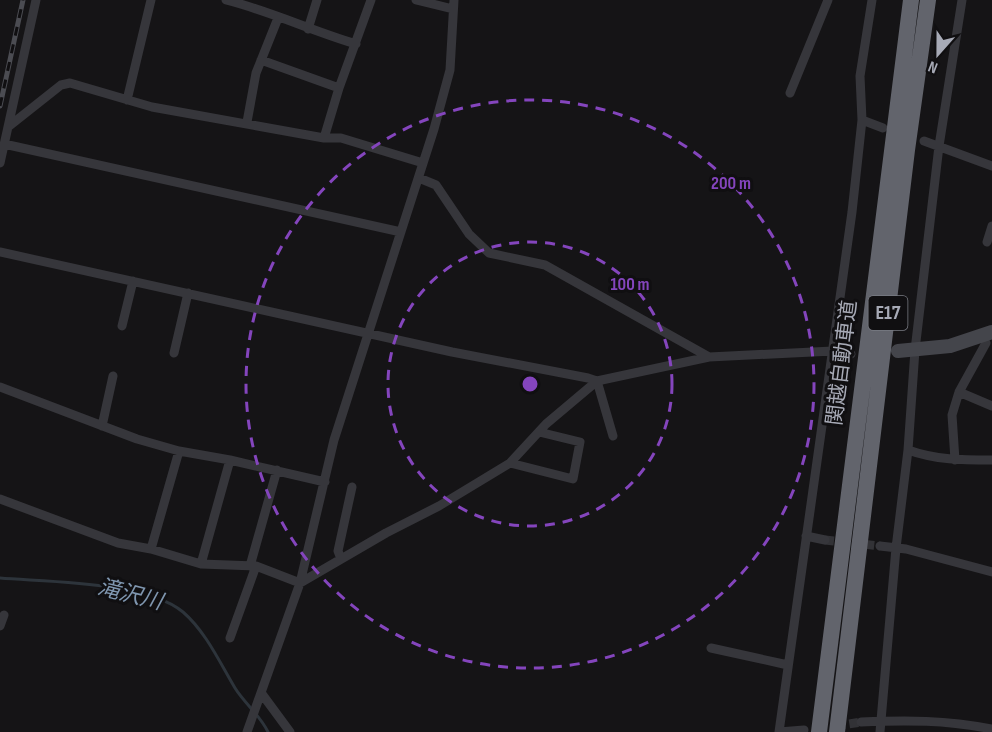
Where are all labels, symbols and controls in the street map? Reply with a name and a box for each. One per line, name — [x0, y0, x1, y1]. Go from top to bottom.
north arrow — [908, 24, 968, 84]
text: N — [926, 56, 941, 77]
text: 200 m — [711, 173, 751, 194]
text: 100 m — [611, 274, 650, 295]
road number: E17 — [868, 296, 908, 330]
street label: 関越自動車道 — [822, 299, 862, 427]
centre of rings — [520, 374, 540, 394]
water label: 滝沢川 — [95, 574, 167, 617]

